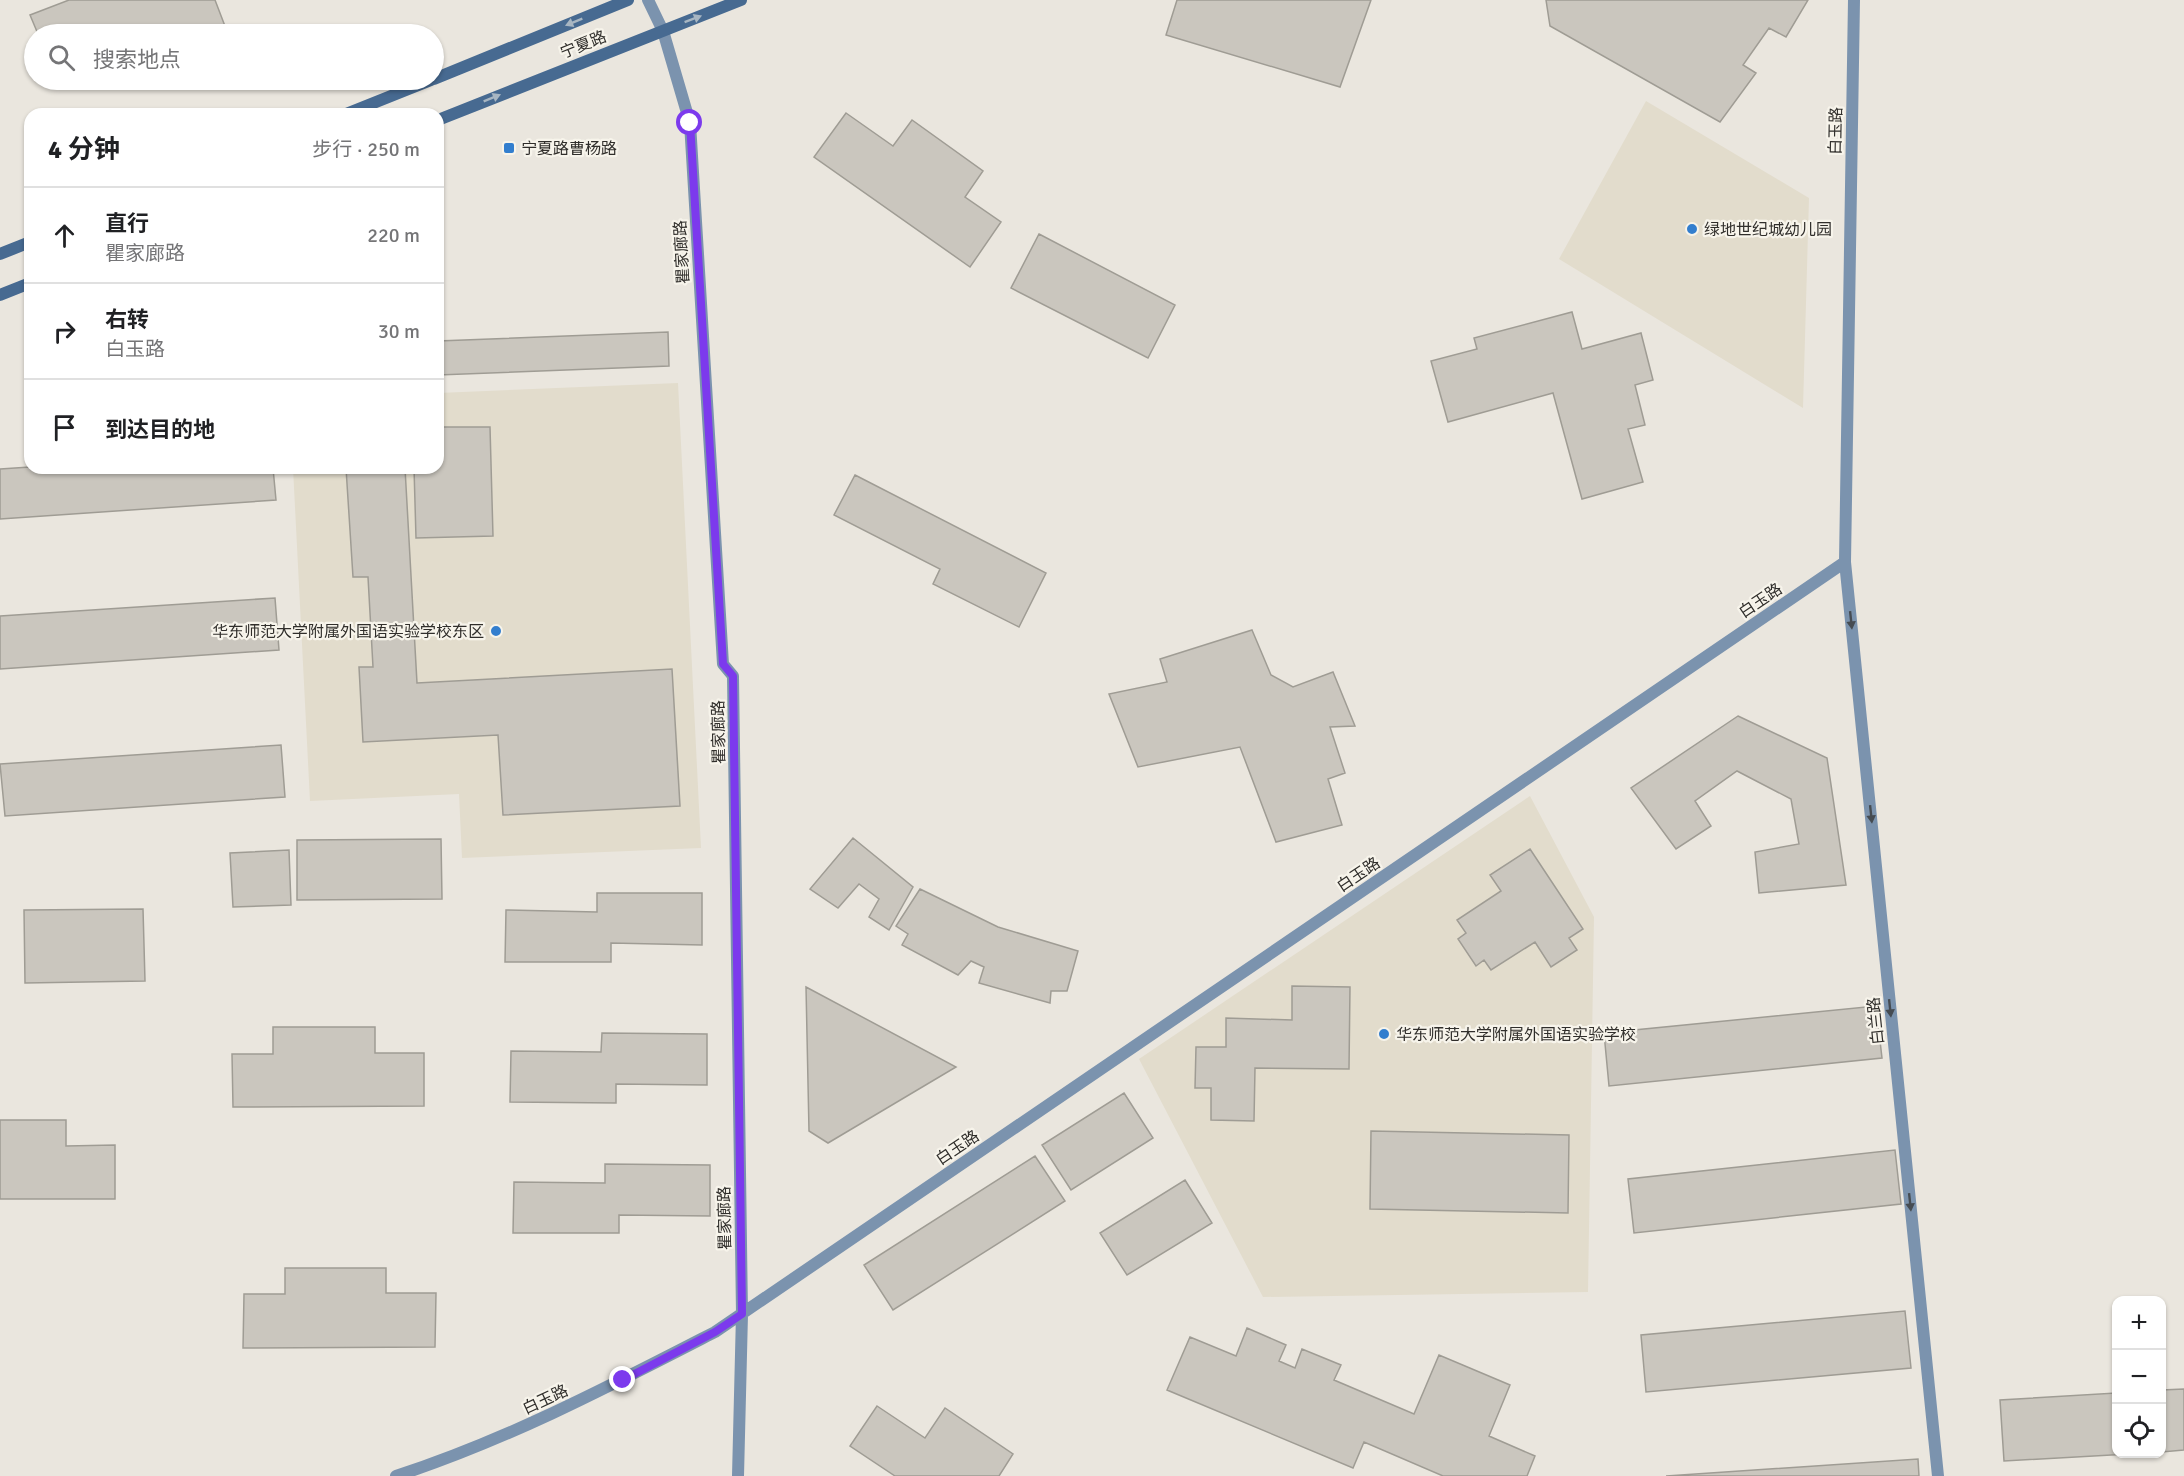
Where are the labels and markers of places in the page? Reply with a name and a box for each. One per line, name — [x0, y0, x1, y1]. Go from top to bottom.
place label: 宁夏路曹杨路 — [521, 139, 617, 159]
marker: 宁夏路曹杨路 — [502, 141, 516, 155]
place label: 绿地世纪城幼儿园 — [1704, 220, 1832, 240]
marker: 绿地世纪城幼儿园 — [1685, 222, 1699, 236]
place label: 华东师范大学附属外国语实验学校东区 — [212, 622, 484, 642]
marker: 华东师范大学附属外国语实验学校东区 — [489, 624, 503, 638]
place label: 华东师范大学附属外国语实验学校 — [1396, 1025, 1636, 1045]
marker: 华东师范大学附属外国语实验学校 — [1377, 1027, 1391, 1041]

